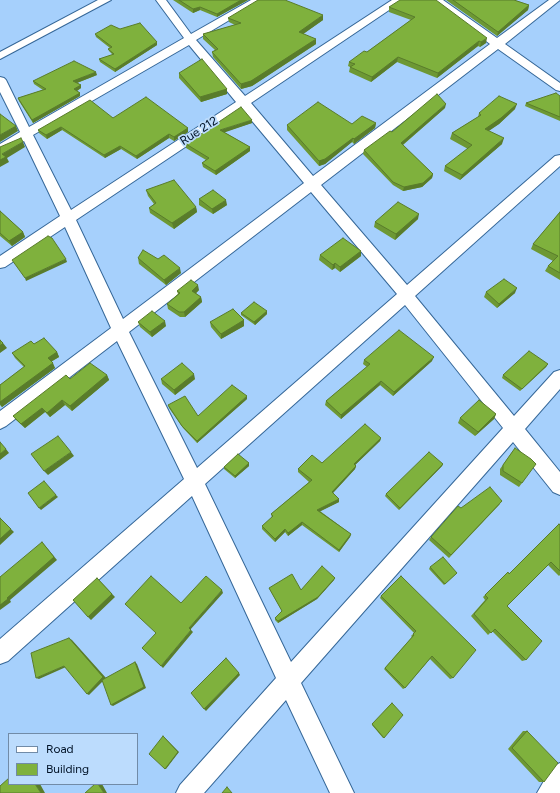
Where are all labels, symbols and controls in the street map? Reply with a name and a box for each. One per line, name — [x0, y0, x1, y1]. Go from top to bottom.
street label: Rue 212 — [177, 113, 221, 149]
legend — [8, 733, 138, 785]
text: Road — [46, 742, 74, 756]
text: Building — [46, 762, 89, 776]

